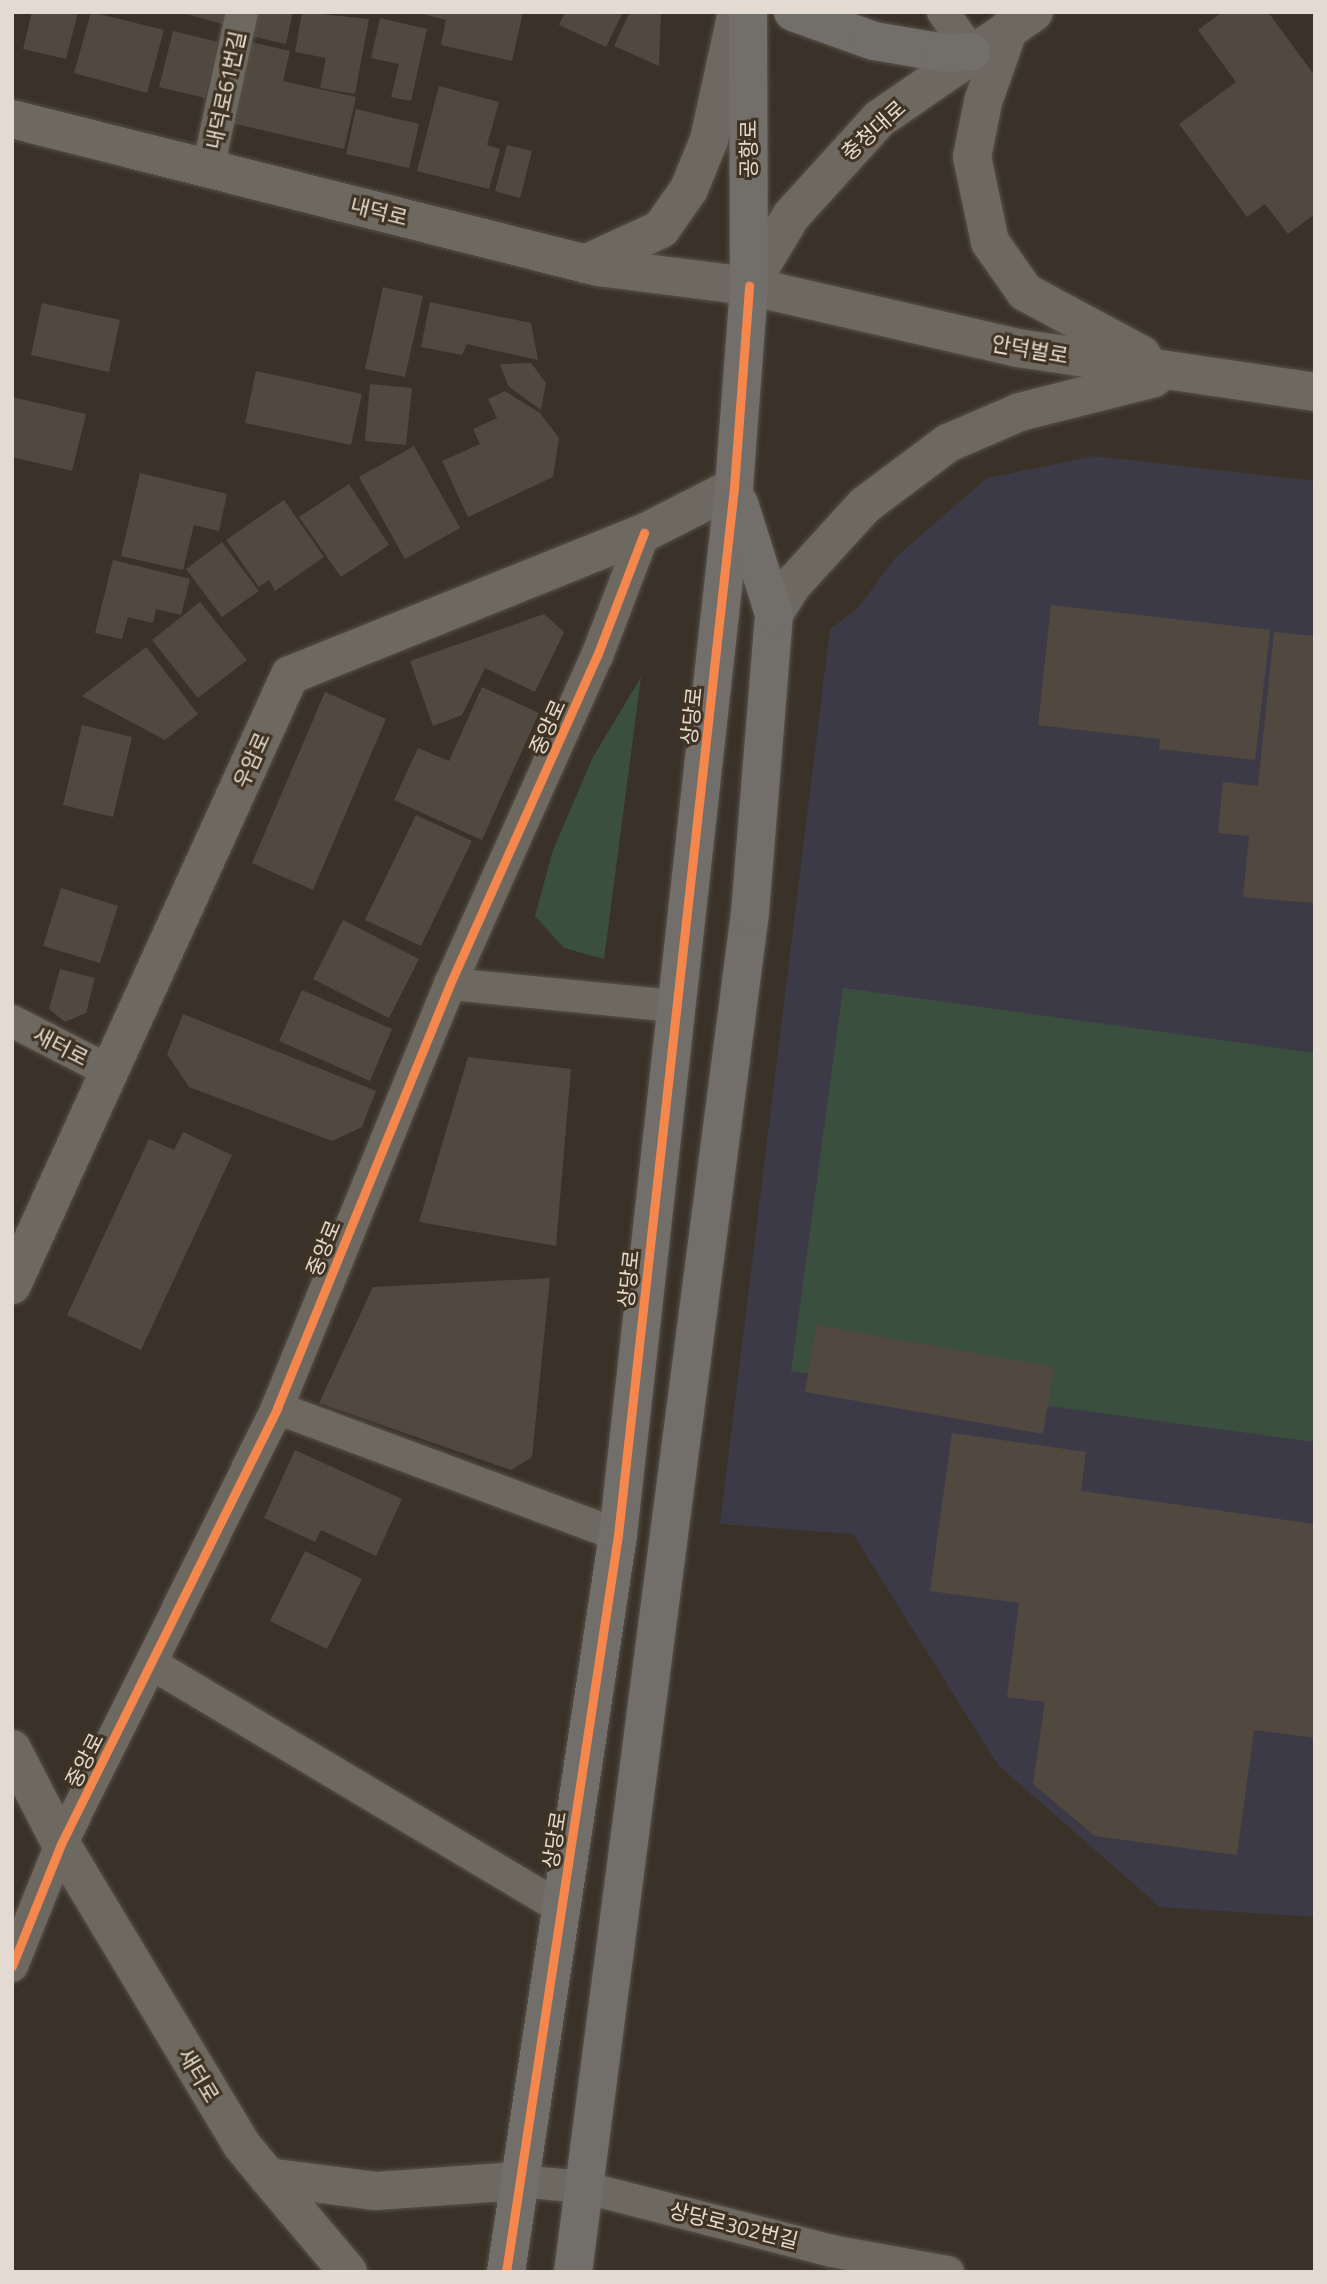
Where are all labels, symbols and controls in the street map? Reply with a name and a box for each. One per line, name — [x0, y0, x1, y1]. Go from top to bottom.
street label: 내덕로61번길 — [200, 29, 250, 151]
street label: 충청대로 — [836, 95, 910, 165]
street label: 공항로 — [735, 120, 761, 178]
street label: 내덕로 — [348, 192, 410, 230]
street label: 안덕벌로 — [990, 330, 1070, 368]
street label: 상당로 — [675, 686, 707, 746]
street label: 중앙로 — [524, 695, 570, 759]
street label: 우암로 — [228, 728, 274, 792]
street label: 새터로 — [29, 1022, 93, 1070]
street label: 중앙로 — [300, 1216, 346, 1280]
street label: 상당로 — [612, 1249, 644, 1309]
street label: 중앙로 — [60, 1728, 108, 1792]
street label: 상당로 — [537, 1809, 571, 1871]
street label: 새터로 — [173, 2044, 225, 2106]
street label: 상당로302번길 — [667, 2197, 801, 2253]

